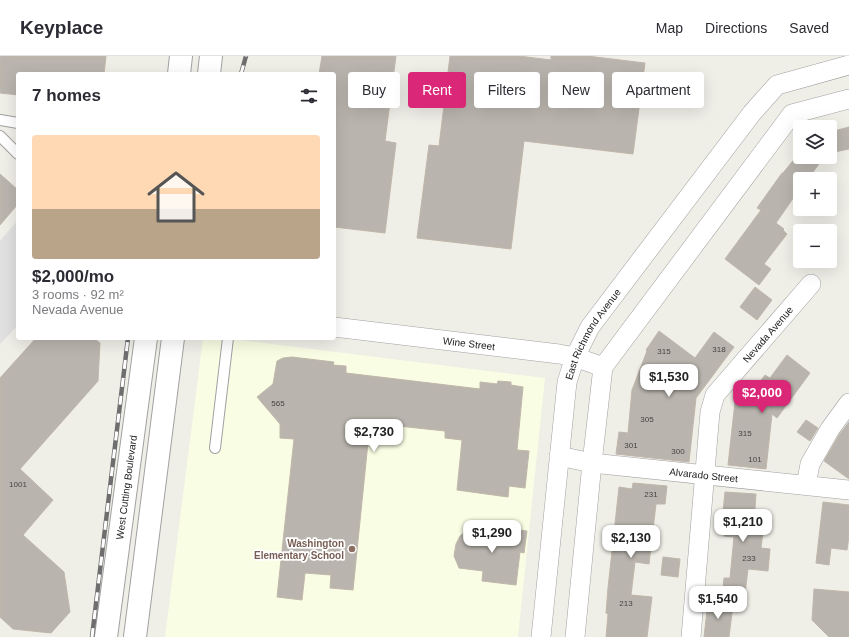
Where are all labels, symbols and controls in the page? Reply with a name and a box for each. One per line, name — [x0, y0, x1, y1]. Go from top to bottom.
text: Keyplace — [20, 17, 103, 38]
text: Map — [656, 20, 683, 36]
text: Directions — [705, 20, 767, 36]
text: Saved — [789, 20, 829, 36]
chip: Buy — [348, 72, 400, 108]
chip: Rent — [408, 72, 466, 108]
chip: Filters — [474, 72, 540, 108]
chip: New — [548, 72, 604, 108]
chip: Apartment — [612, 72, 704, 108]
icon: filters — [298, 85, 320, 107]
text: 7 homes — [32, 86, 101, 105]
map controls — [793, 120, 837, 268]
button: layers — [793, 120, 837, 164]
icon: home — [140, 161, 212, 233]
button: + — [793, 172, 837, 216]
button: − — [793, 224, 837, 268]
text: $2,000/mo — [32, 267, 114, 286]
street label: East Richmond Avenue — [563, 286, 623, 381]
text: 3 rooms · 92 m² — [32, 287, 124, 302]
text: Nevada Avenue — [32, 302, 124, 317]
street label: Nevada Avenue — [740, 304, 795, 364]
street label: Wine Street — [442, 335, 496, 352]
house number: 318 — [712, 345, 726, 354]
house number: 315 — [657, 347, 671, 356]
pin: $1,530 — [636, 364, 702, 398]
text: $1,530 — [649, 369, 689, 384]
pin: $2,000 — [729, 380, 795, 414]
text: $2,000 — [742, 385, 782, 400]
house number: 565 — [271, 399, 285, 408]
house number: 305 — [640, 415, 654, 424]
pin: $2,730 — [341, 419, 407, 453]
text: $2,730 — [354, 424, 394, 439]
house number: 315 — [738, 429, 752, 438]
street label: West Cutting Boulevard — [114, 435, 138, 540]
house number: 301 — [624, 441, 638, 450]
house number: 300 — [671, 447, 685, 456]
house number: 101 — [748, 455, 762, 464]
street label: Alvarado Street — [669, 466, 739, 484]
house number: 1001 — [9, 480, 27, 489]
house number: 231 — [644, 490, 658, 499]
pin: $1,210 — [710, 509, 776, 543]
text: $1,210 — [723, 514, 763, 529]
pin: $1,290 — [459, 520, 525, 554]
text: $1,290 — [472, 525, 512, 540]
pin: $2,130 — [598, 525, 664, 559]
text: $2,130 — [611, 530, 651, 545]
place label: Washington Elementary School — [254, 538, 344, 561]
marker: Washington Elementary School — [347, 544, 357, 554]
house number: 233 — [742, 554, 756, 563]
pin: $1,540 — [685, 586, 751, 620]
text: $1,540 — [698, 591, 738, 606]
house number: 213 — [619, 599, 633, 608]

